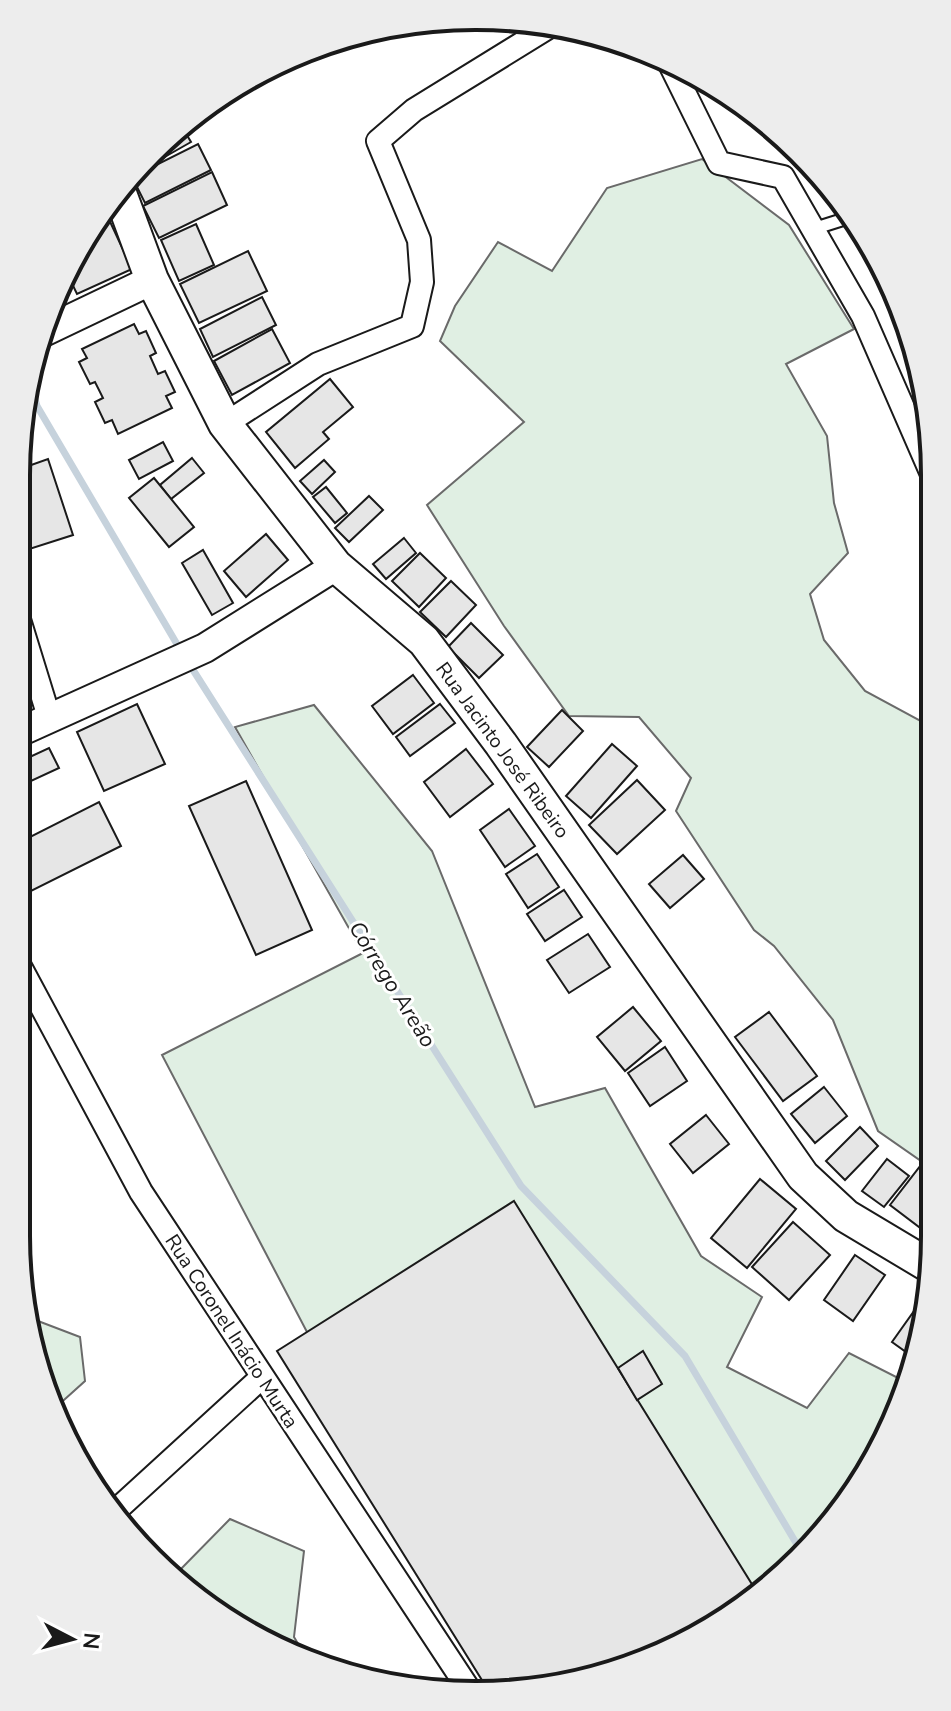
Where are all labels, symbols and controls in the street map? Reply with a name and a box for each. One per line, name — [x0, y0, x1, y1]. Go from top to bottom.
street label: Rua Jacinto José Ribeiro — [429, 657, 576, 844]
water label: Córrego Areão — [341, 916, 443, 1053]
street label: Rua Coronel Inácio Murta — [159, 1229, 305, 1434]
north arrow — [32, 1599, 112, 1679]
text: N — [75, 1631, 107, 1651]

